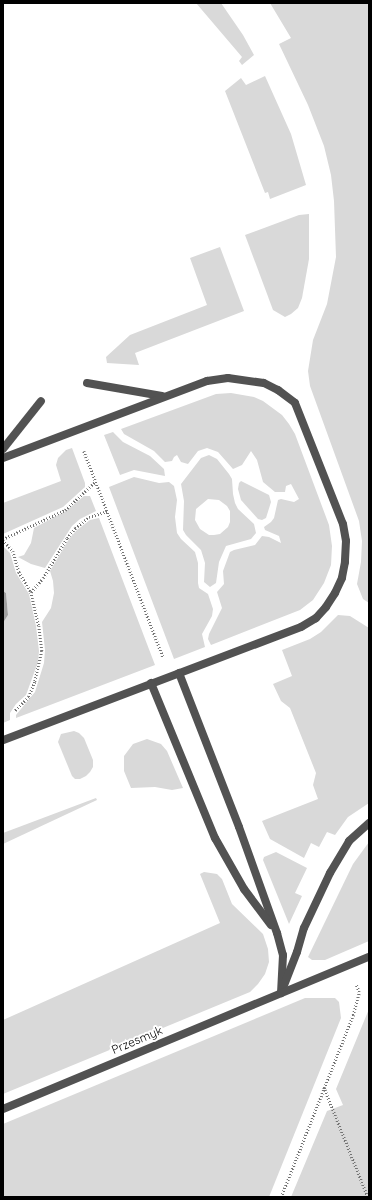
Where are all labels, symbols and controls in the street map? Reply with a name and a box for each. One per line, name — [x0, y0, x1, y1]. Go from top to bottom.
street label: Przesmyk — [109, 1023, 165, 1057]

